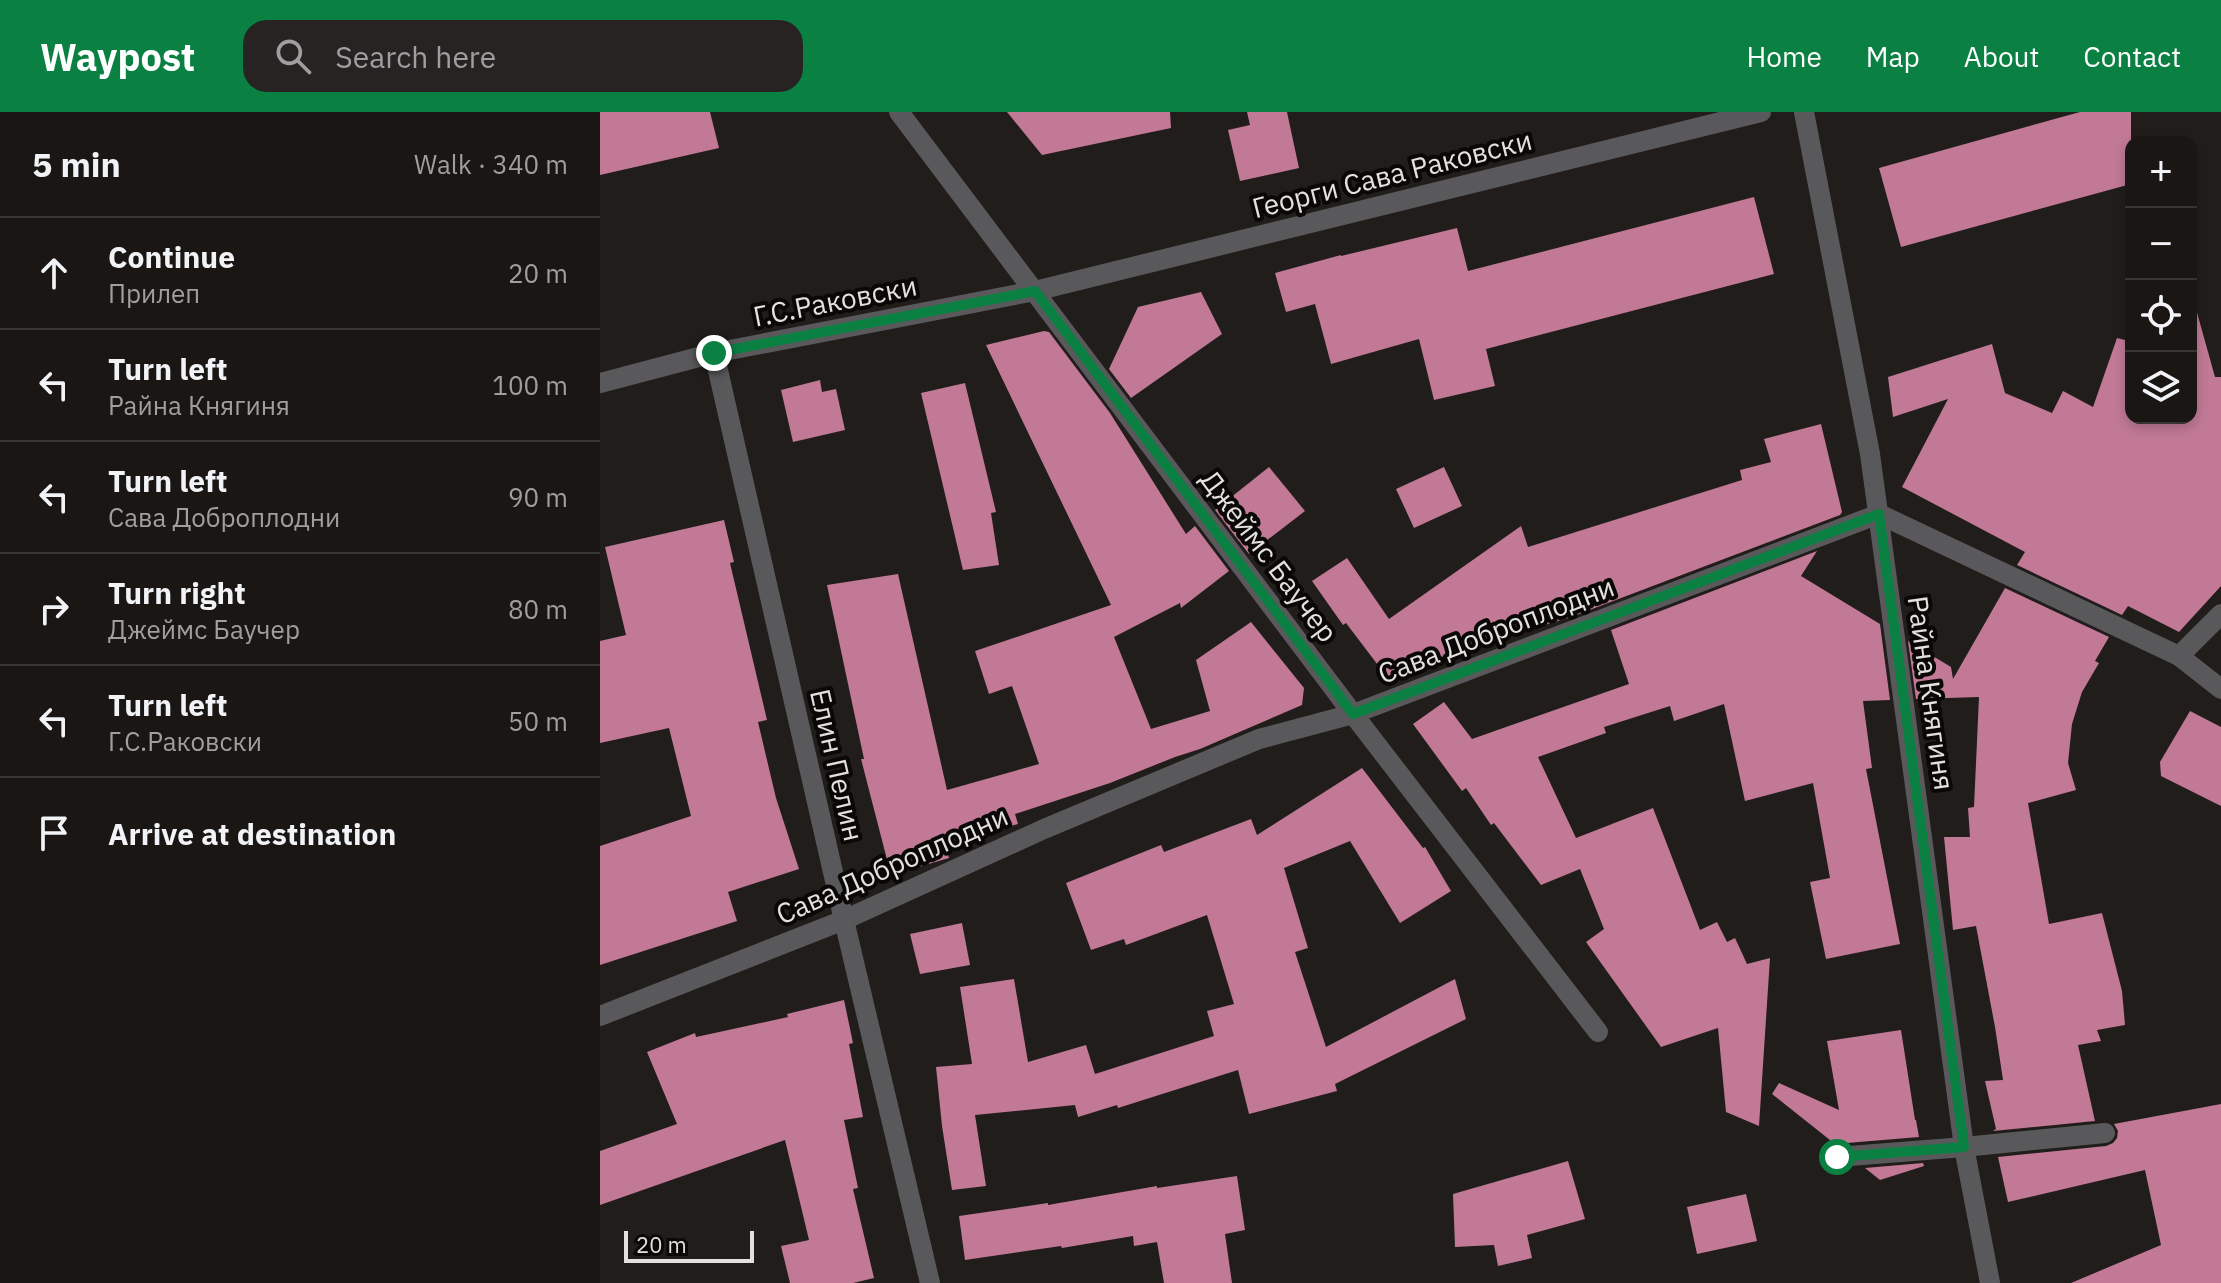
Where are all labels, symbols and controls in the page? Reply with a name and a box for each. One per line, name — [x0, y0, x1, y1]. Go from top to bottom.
search box — [243, 20, 803, 92]
text: Waypost — [40, 32, 195, 81]
icon: search — [271, 34, 315, 78]
text: Search here — [335, 37, 496, 76]
text: Home — [1746, 38, 1822, 75]
text: Map — [1866, 38, 1920, 75]
text: About — [1964, 38, 2039, 75]
text: Contact — [2083, 38, 2181, 75]
street label: Георги Сава Раковски — [1248, 121, 1536, 226]
map controls — [2125, 136, 2197, 424]
button: + — [2125, 136, 2197, 208]
text: 5 min — [32, 142, 121, 186]
text: Walk · 340 m — [414, 147, 568, 181]
button: − — [2125, 208, 2197, 280]
text: Continue — [108, 237, 235, 276]
icon: ahead — [32, 251, 76, 295]
text: 20 m — [508, 256, 568, 290]
street label: Г.С.Раковски — [750, 267, 920, 335]
text: Прилеп — [108, 276, 200, 310]
button: locate — [2125, 280, 2197, 352]
route end — [696, 335, 732, 371]
text: Turn left — [108, 349, 227, 388]
button: layers — [2125, 352, 2197, 424]
icon: left — [32, 363, 76, 407]
text: 100 m — [492, 368, 568, 402]
text: Райна Княгиня — [108, 388, 290, 422]
text: Turn left — [108, 461, 227, 500]
street label: Джеймс Баучер — [1192, 462, 1346, 649]
icon: left — [32, 475, 76, 519]
text: 90 m — [508, 480, 568, 514]
text: Сава Доброплодни — [108, 500, 340, 534]
street label: Сава Доброплодни — [1372, 567, 1619, 692]
text: Turn right — [108, 573, 246, 612]
icon: right — [32, 587, 76, 631]
text: 80 m — [508, 592, 568, 626]
street label: Райна Княгиня — [1900, 593, 1963, 793]
text: Джеймс Баучер — [108, 612, 300, 646]
text: Turn left — [108, 685, 227, 724]
street label: Елин Пелин — [802, 685, 873, 845]
icon: left — [32, 699, 76, 743]
text: 50 m — [508, 704, 568, 738]
text: Г.С.Раковски — [108, 724, 262, 758]
street label: Сава Доброплодни — [770, 797, 1014, 932]
icon: arrive — [32, 811, 76, 855]
text: Arrive at destination — [108, 814, 396, 853]
route start — [1819, 1139, 1855, 1175]
scale bar — [624, 1227, 754, 1263]
text: 20 m — [636, 1230, 687, 1259]

